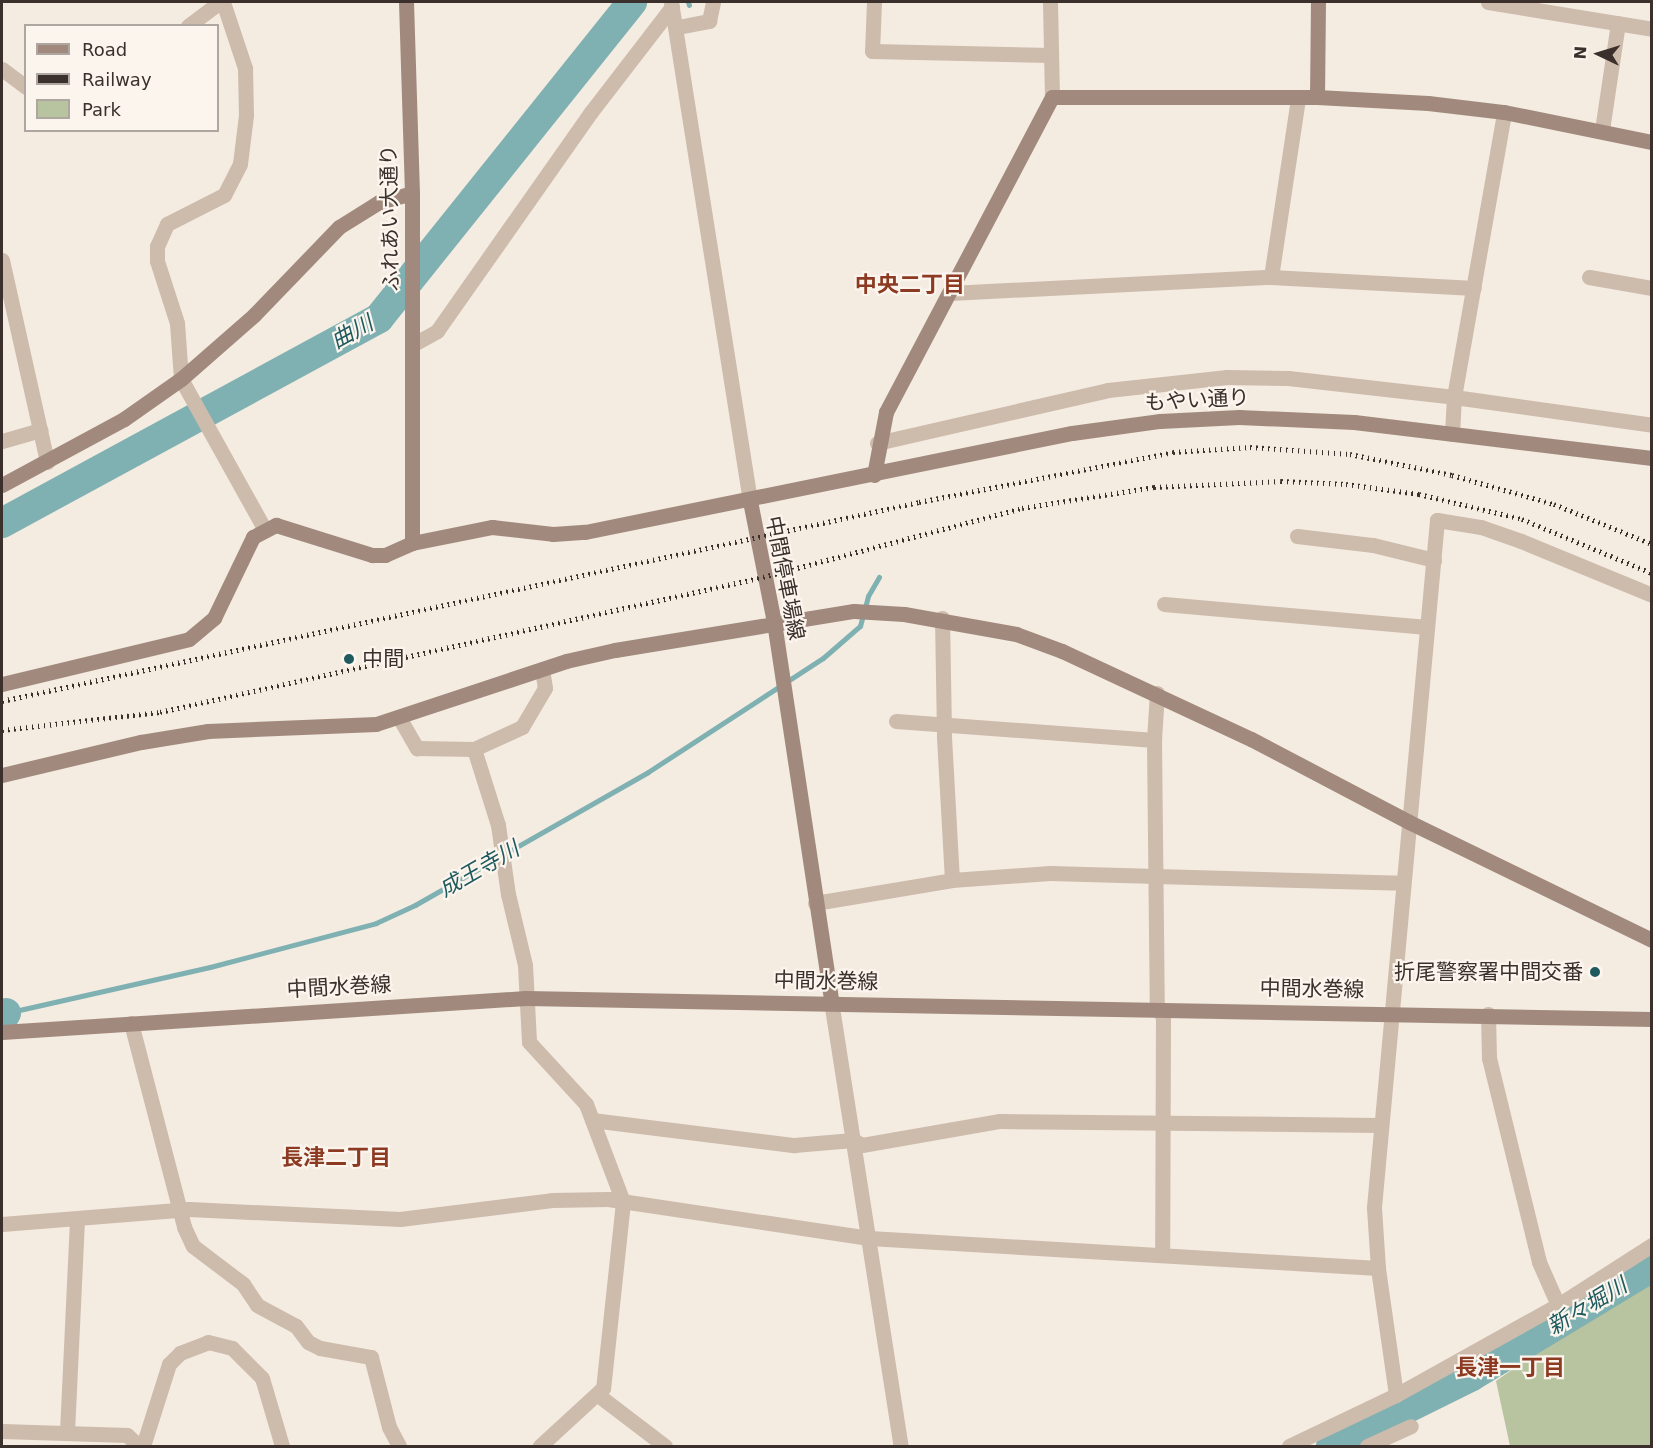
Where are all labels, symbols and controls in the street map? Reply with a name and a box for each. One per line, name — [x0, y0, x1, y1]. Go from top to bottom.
legend — [24, 24, 219, 132]
north arrow — [1569, 24, 1629, 84]
text: Road — [82, 39, 127, 60]
text: N — [1571, 45, 1590, 60]
text: Railway — [82, 69, 152, 90]
text: Park — [82, 99, 121, 120]
street label: ふれあい大通り — [376, 144, 404, 292]
district label: 中央二丁目 — [855, 272, 965, 298]
water label: 曲川 — [326, 310, 378, 354]
street label: もやい通り — [1144, 385, 1250, 415]
street label: 中間停車場線 — [761, 514, 809, 642]
place label: 中間 — [362, 646, 404, 672]
marker: 中間 — [340, 650, 358, 668]
water label: 成王寺川 — [434, 836, 524, 902]
place label: 折尾警察署中間交番 — [1394, 959, 1583, 985]
marker: 折尾警察署中間交番 — [1588, 965, 1602, 979]
street label: 中間水巻線 — [773, 967, 879, 995]
street label: 中間水巻線 — [286, 972, 392, 1002]
street label: 中間水巻線 — [1259, 975, 1365, 1003]
district label: 長津二丁目 — [281, 1145, 391, 1171]
water label: 新々堀川 — [1542, 1272, 1632, 1340]
district label: 長津一丁目 — [1455, 1355, 1565, 1381]

